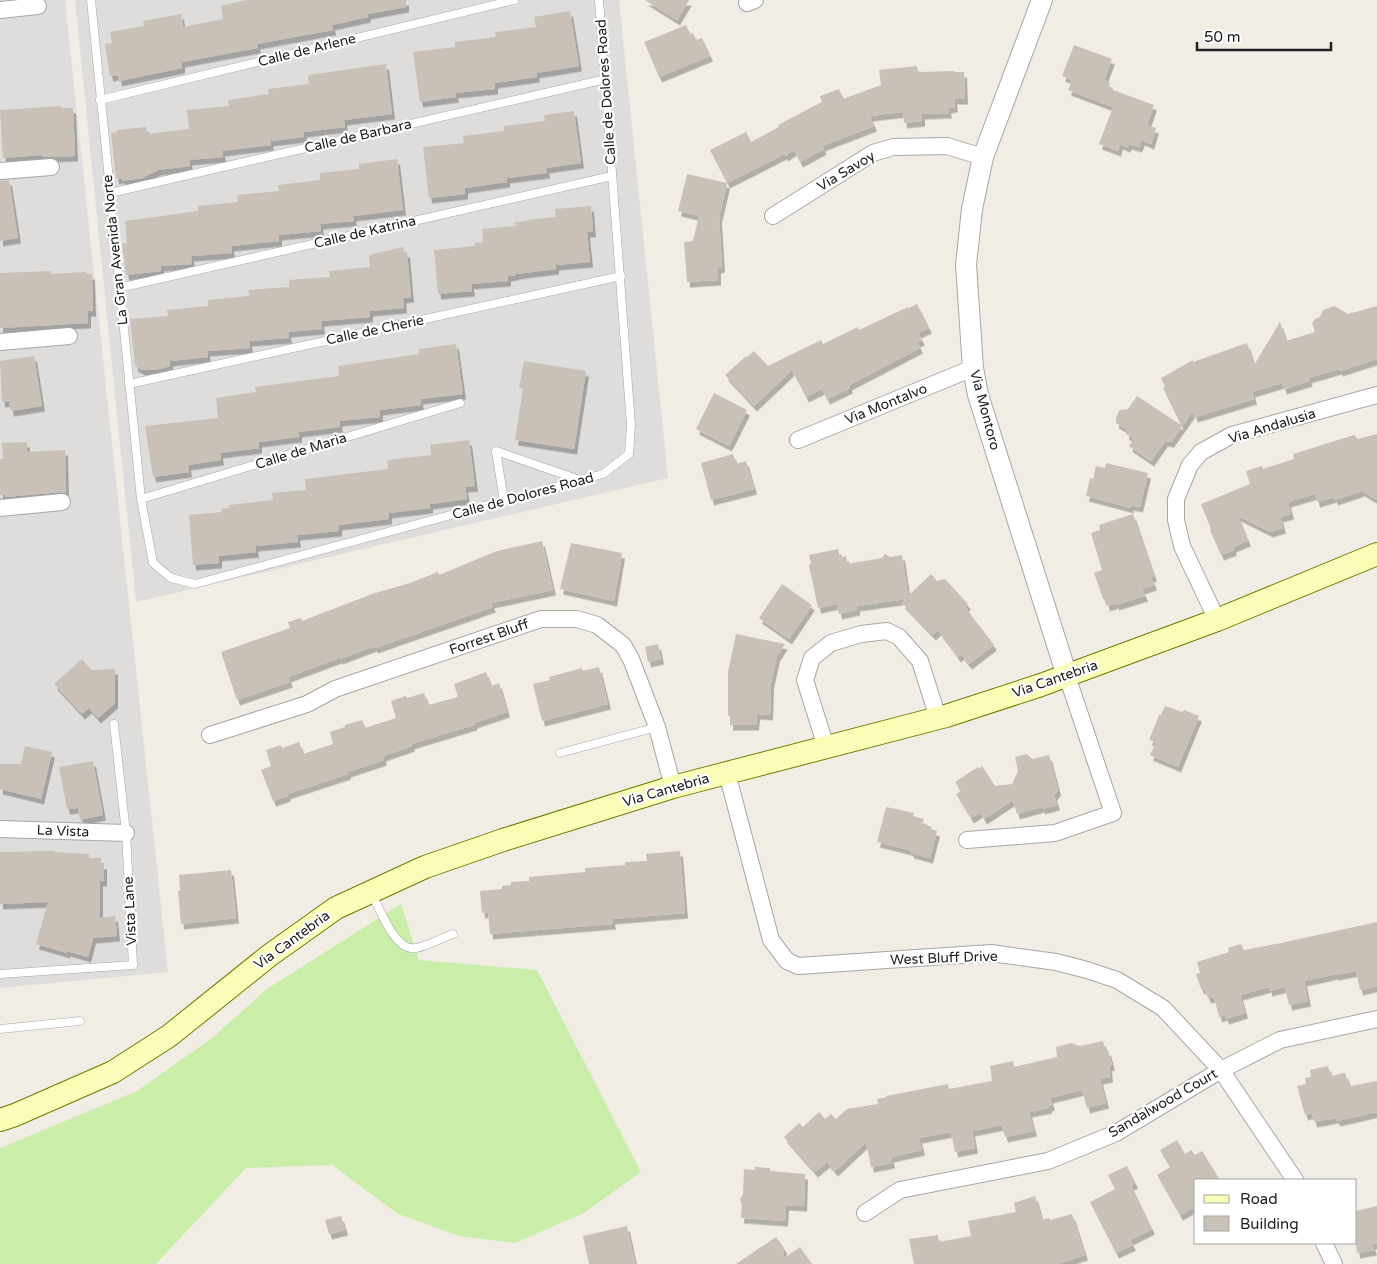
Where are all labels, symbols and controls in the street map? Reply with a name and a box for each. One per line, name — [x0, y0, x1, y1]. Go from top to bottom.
street label: Calle de Dolores Road — [592, 19, 620, 165]
scale bar — [1197, 20, 1331, 52]
text: 50 m — [1204, 28, 1241, 46]
street label: Calle de Arlene — [256, 30, 358, 70]
street label: Calle de Barbara — [303, 115, 413, 157]
street label: Via Savoy — [814, 147, 878, 195]
street label: La Gran Avenida Norte — [99, 174, 131, 326]
street label: Calle de Katrina — [312, 212, 418, 252]
street label: Calle de Cherie — [325, 311, 425, 349]
street label: Via Montoro — [966, 368, 1004, 452]
street label: Via Montalvo — [842, 380, 930, 428]
street label: Via Andalusia — [1226, 405, 1318, 447]
street label: Calle de Maria — [253, 429, 349, 473]
street label: Calle de Dolores Road — [450, 469, 596, 523]
street label: Forrest Bluff — [447, 615, 531, 659]
street label: Via Cantebria — [1010, 656, 1100, 702]
street label: Via Cantebria — [621, 770, 711, 810]
street label: La Vista — [36, 822, 90, 840]
street label: Vista Lane — [120, 876, 140, 946]
street label: Via Cantebria — [251, 907, 333, 973]
street label: West Bluff Drive — [890, 948, 998, 968]
street label: Sandalwood Court — [1106, 1065, 1221, 1141]
legend — [1194, 1179, 1357, 1244]
text: Road — [1240, 1190, 1278, 1208]
text: Building — [1240, 1215, 1299, 1233]

